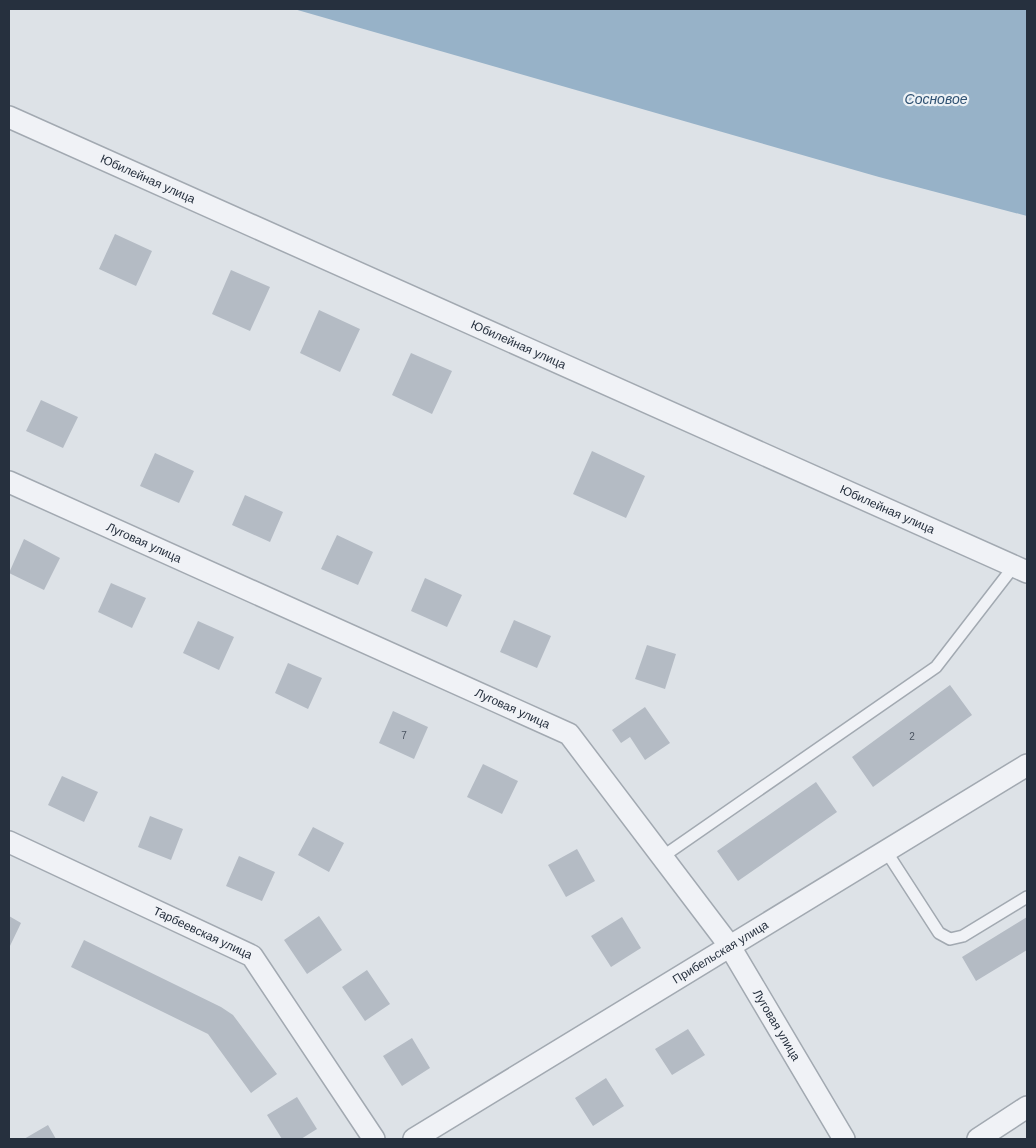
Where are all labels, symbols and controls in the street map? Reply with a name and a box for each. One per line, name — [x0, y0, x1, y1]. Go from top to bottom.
water label: Сосновое — [905, 91, 968, 107]
street label: Юбилейная улица — [98, 152, 198, 206]
street label: Юбилейная улица — [469, 317, 568, 372]
street label: Юбилейная улица — [838, 482, 937, 537]
street label: Луговая улица — [104, 520, 184, 566]
street label: Луговая улица — [473, 686, 552, 732]
house number: 7 — [401, 730, 407, 741]
house number: 2 — [909, 731, 915, 742]
street label: Тарбеевская улица — [151, 904, 255, 962]
street label: Прибельская улица — [670, 917, 771, 986]
street label: Луговая улица — [750, 987, 803, 1064]

